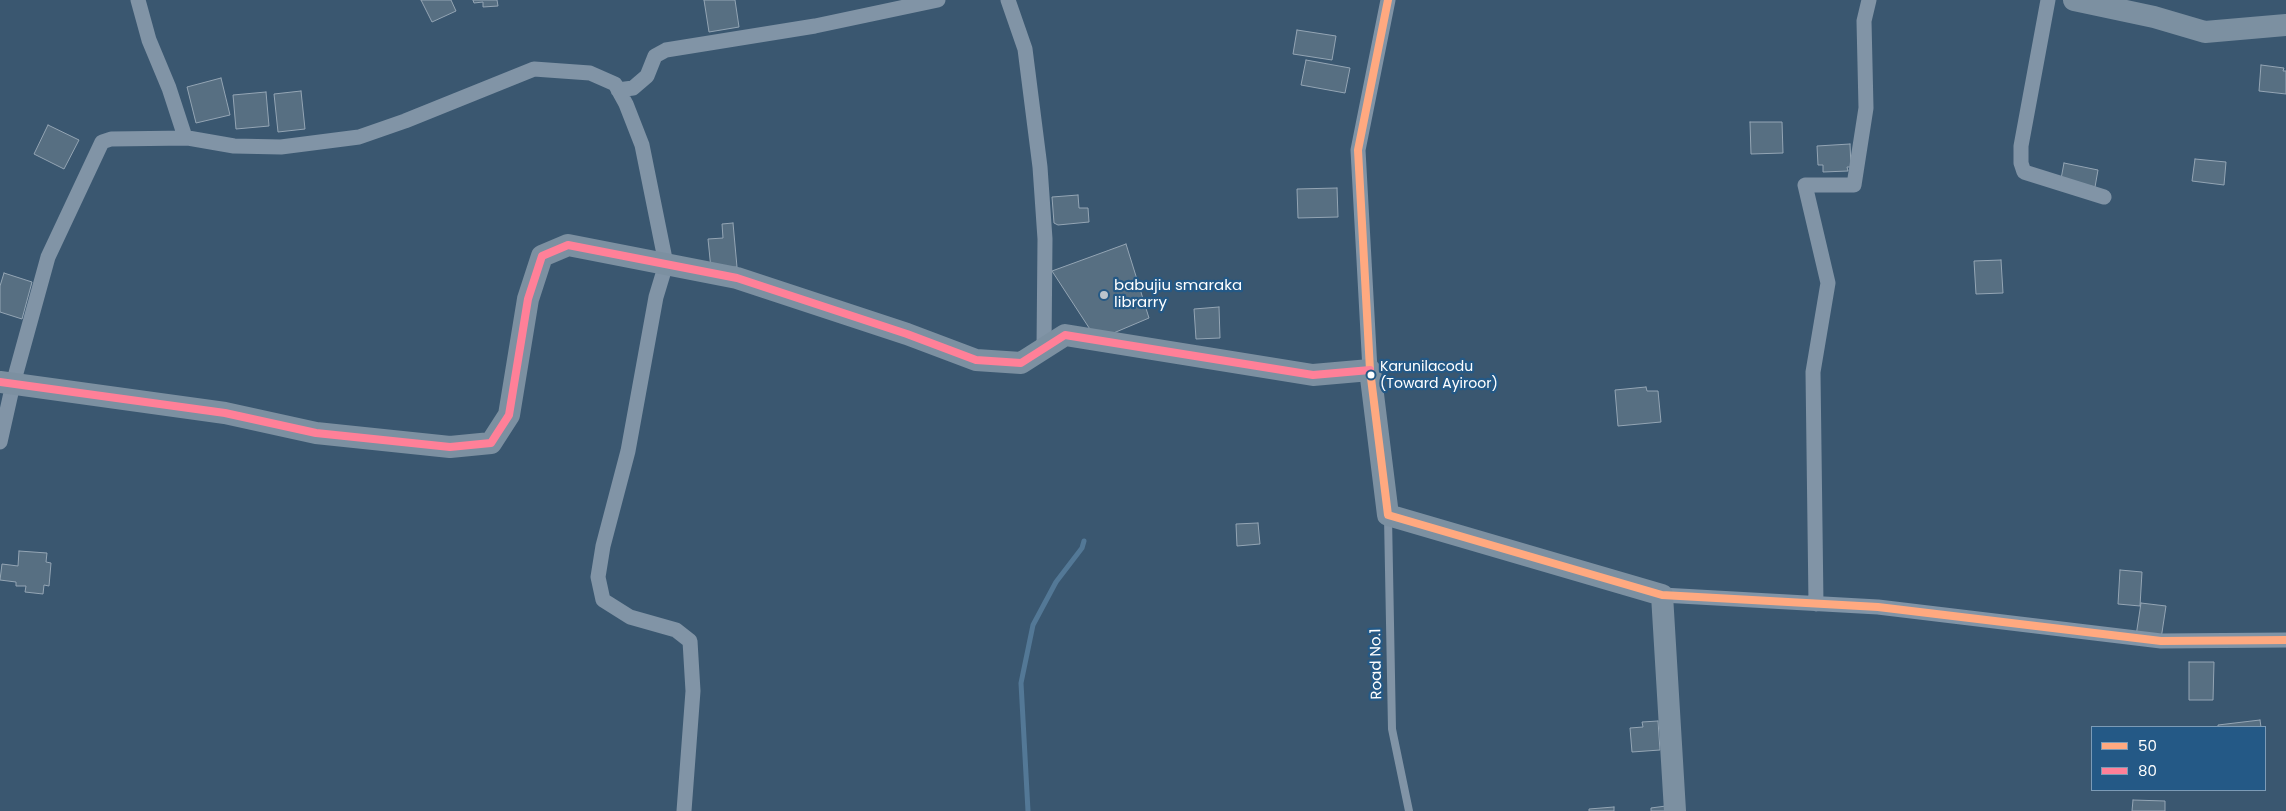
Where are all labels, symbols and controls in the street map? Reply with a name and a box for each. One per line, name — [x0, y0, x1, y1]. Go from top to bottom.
place label: babujiu smaraka librarry — [1114, 277, 1242, 312]
marker: babujiu smaraka librarry — [1098, 289, 1110, 301]
place label: Karunilacodu (Toward Ayiroor) — [1380, 359, 1498, 392]
marker: Karunilacodu (Toward Ayiroor) — [1366, 370, 1376, 380]
street label: Road No.1 — [1367, 628, 1387, 700]
legend — [2091, 726, 2266, 791]
text: 50 — [2138, 735, 2157, 756]
text: 80 — [2138, 760, 2157, 781]

